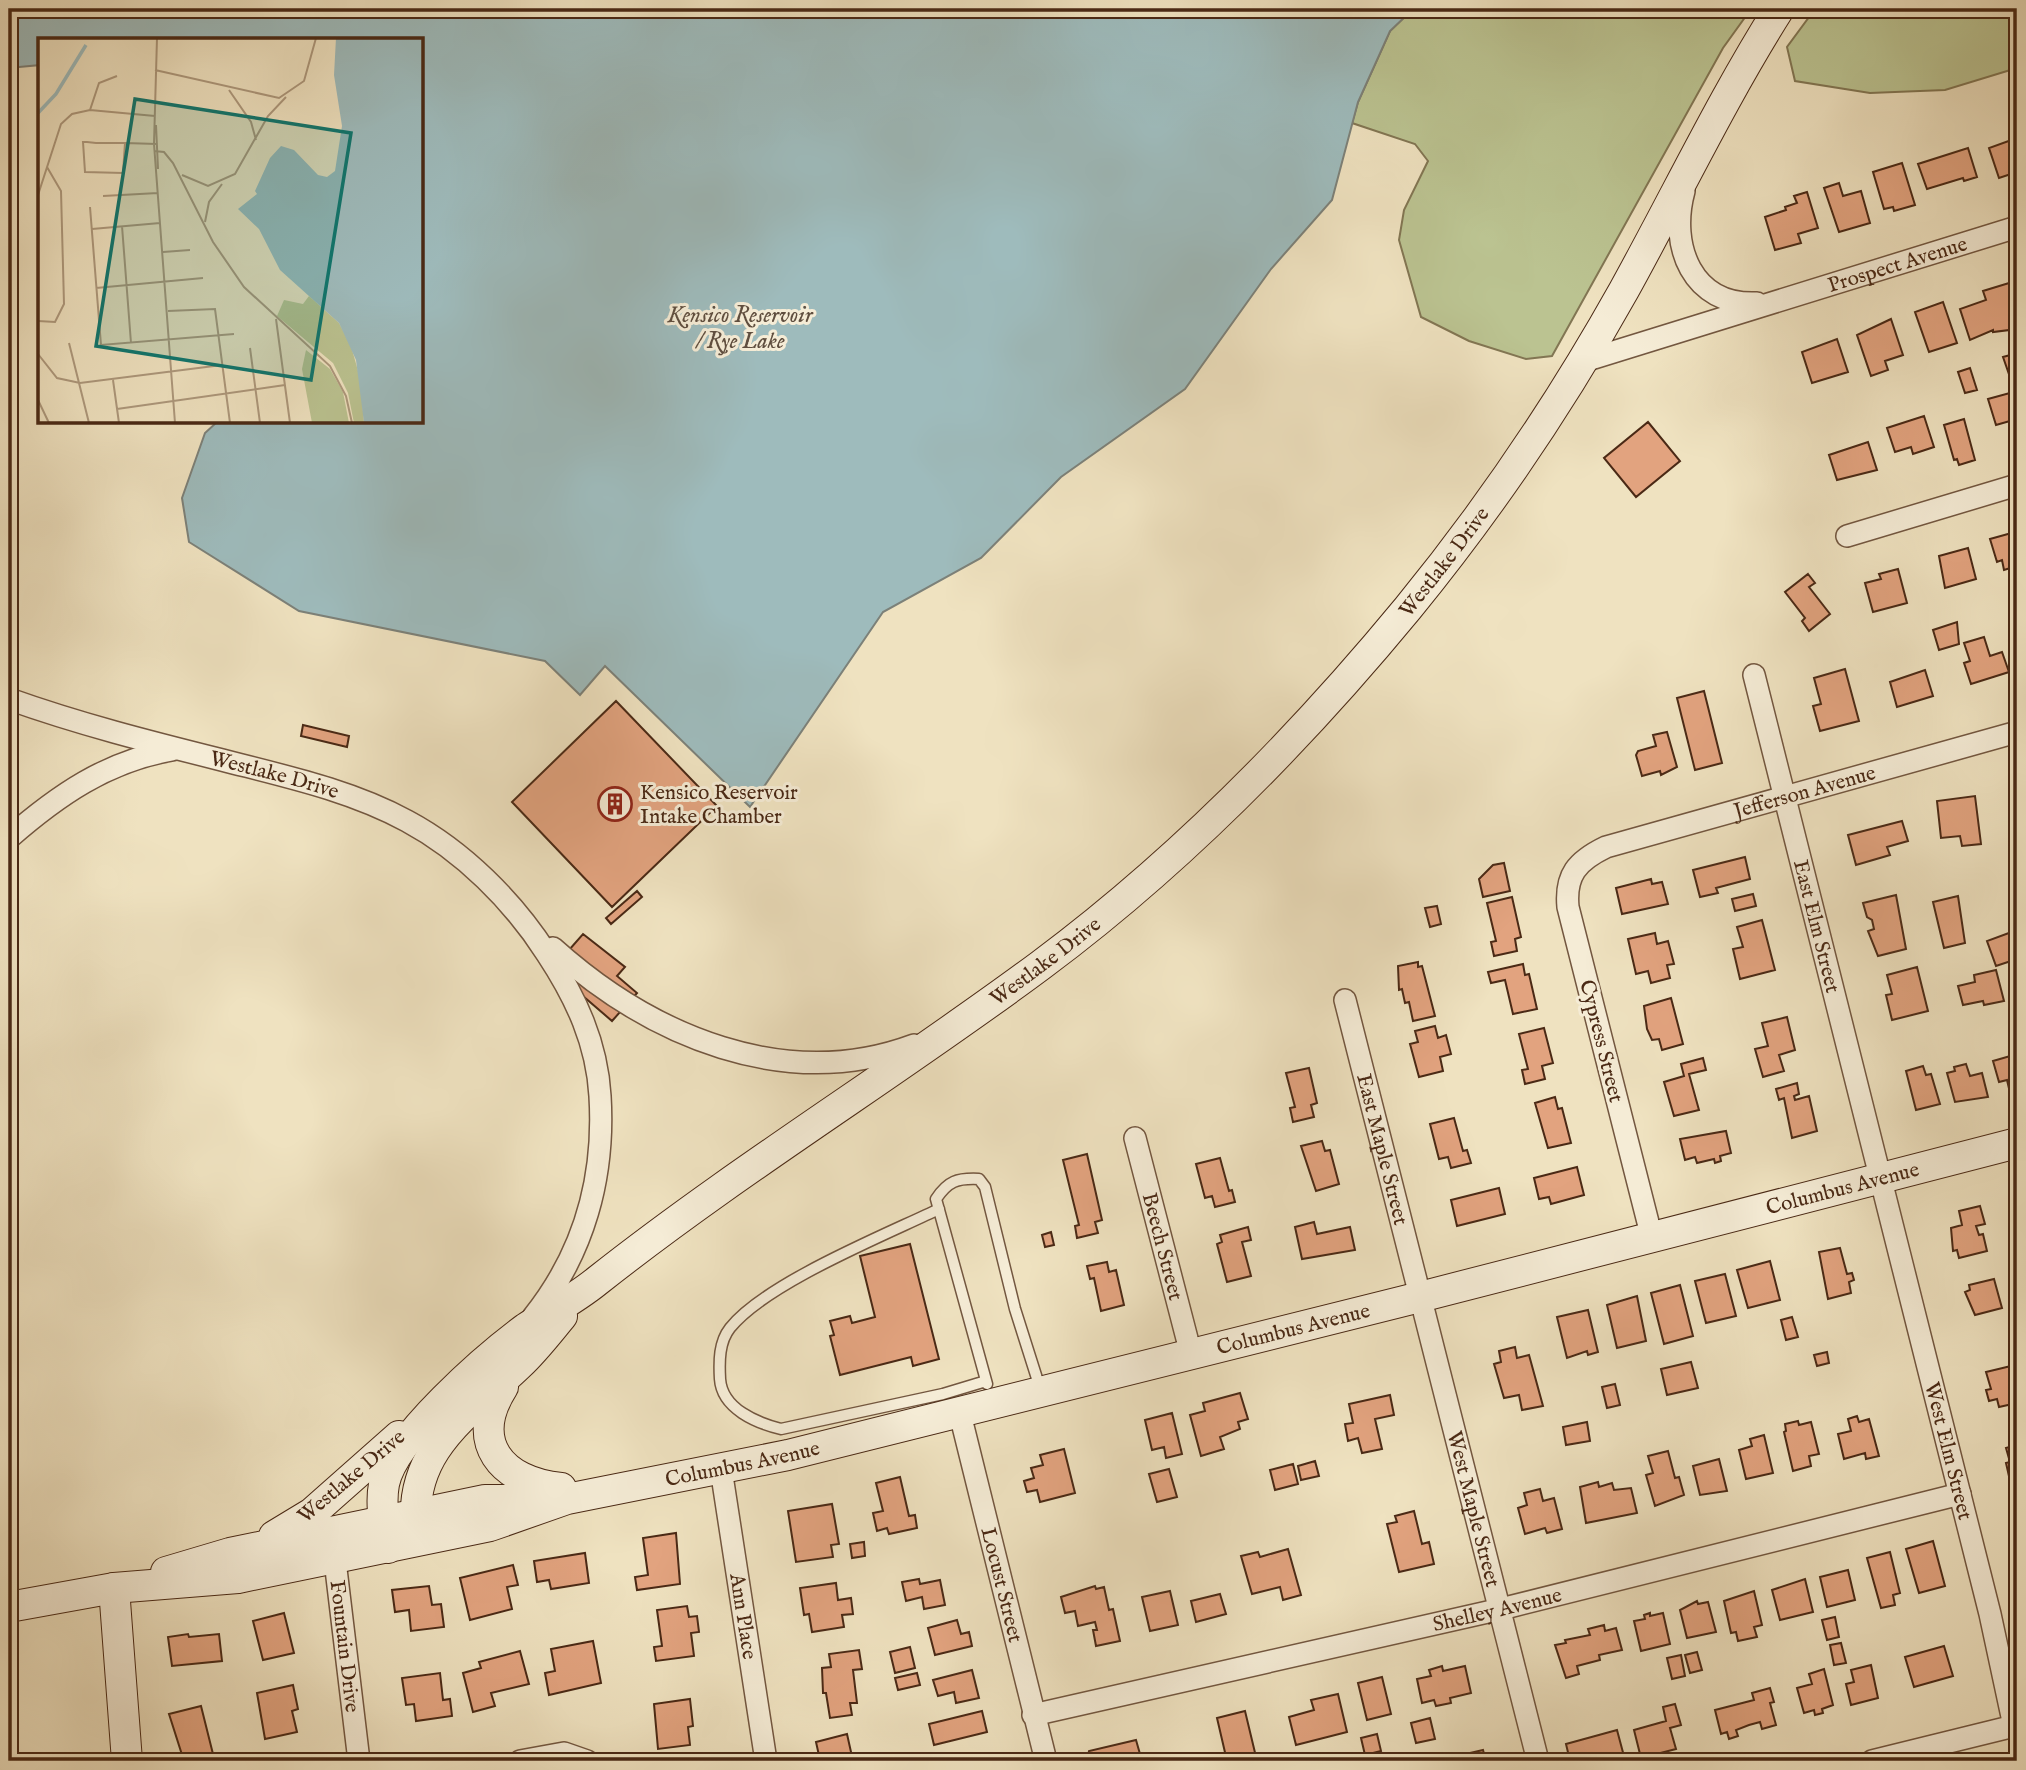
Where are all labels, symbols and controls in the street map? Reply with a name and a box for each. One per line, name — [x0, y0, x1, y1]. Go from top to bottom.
inset map — [38, 38, 424, 424]
street label: Prospect Avenue — [1825, 231, 1971, 300]
water label: Kensico Reservoir / Rye Lake — [666, 301, 814, 356]
street label: Westlake Drive — [1394, 502, 1496, 623]
street label: Westlake Drive — [207, 745, 342, 806]
street label: Jefferson Avenue — [1729, 760, 1879, 826]
place label: Kensico Reservoir Intake Chamber — [640, 780, 798, 831]
building icon: Kensico Reservoir Intake Chamber — [596, 785, 634, 823]
street label: East Elm Street — [1786, 857, 1845, 996]
street label: Westlake Drive — [985, 911, 1107, 1013]
street label: Cypress Street — [1572, 977, 1629, 1106]
street label: East Maple Street — [1349, 1071, 1414, 1228]
street label: Columbus Avenue — [1763, 1157, 1923, 1222]
street label: Beech Street — [1135, 1190, 1189, 1304]
street label: Columbus Avenue — [1214, 1298, 1373, 1362]
street label: West Elm Street — [1917, 1379, 1978, 1523]
street label: Westlake Drive — [293, 1424, 412, 1530]
street label: West Maple Street — [1440, 1428, 1505, 1590]
street label: Columbus Avenue — [663, 1435, 823, 1494]
street label: Locust Street — [974, 1525, 1028, 1645]
street label: Ann Place — [722, 1571, 762, 1662]
street label: Fountain Drive — [322, 1579, 365, 1714]
street label: Shelley Avenue — [1430, 1582, 1565, 1639]

